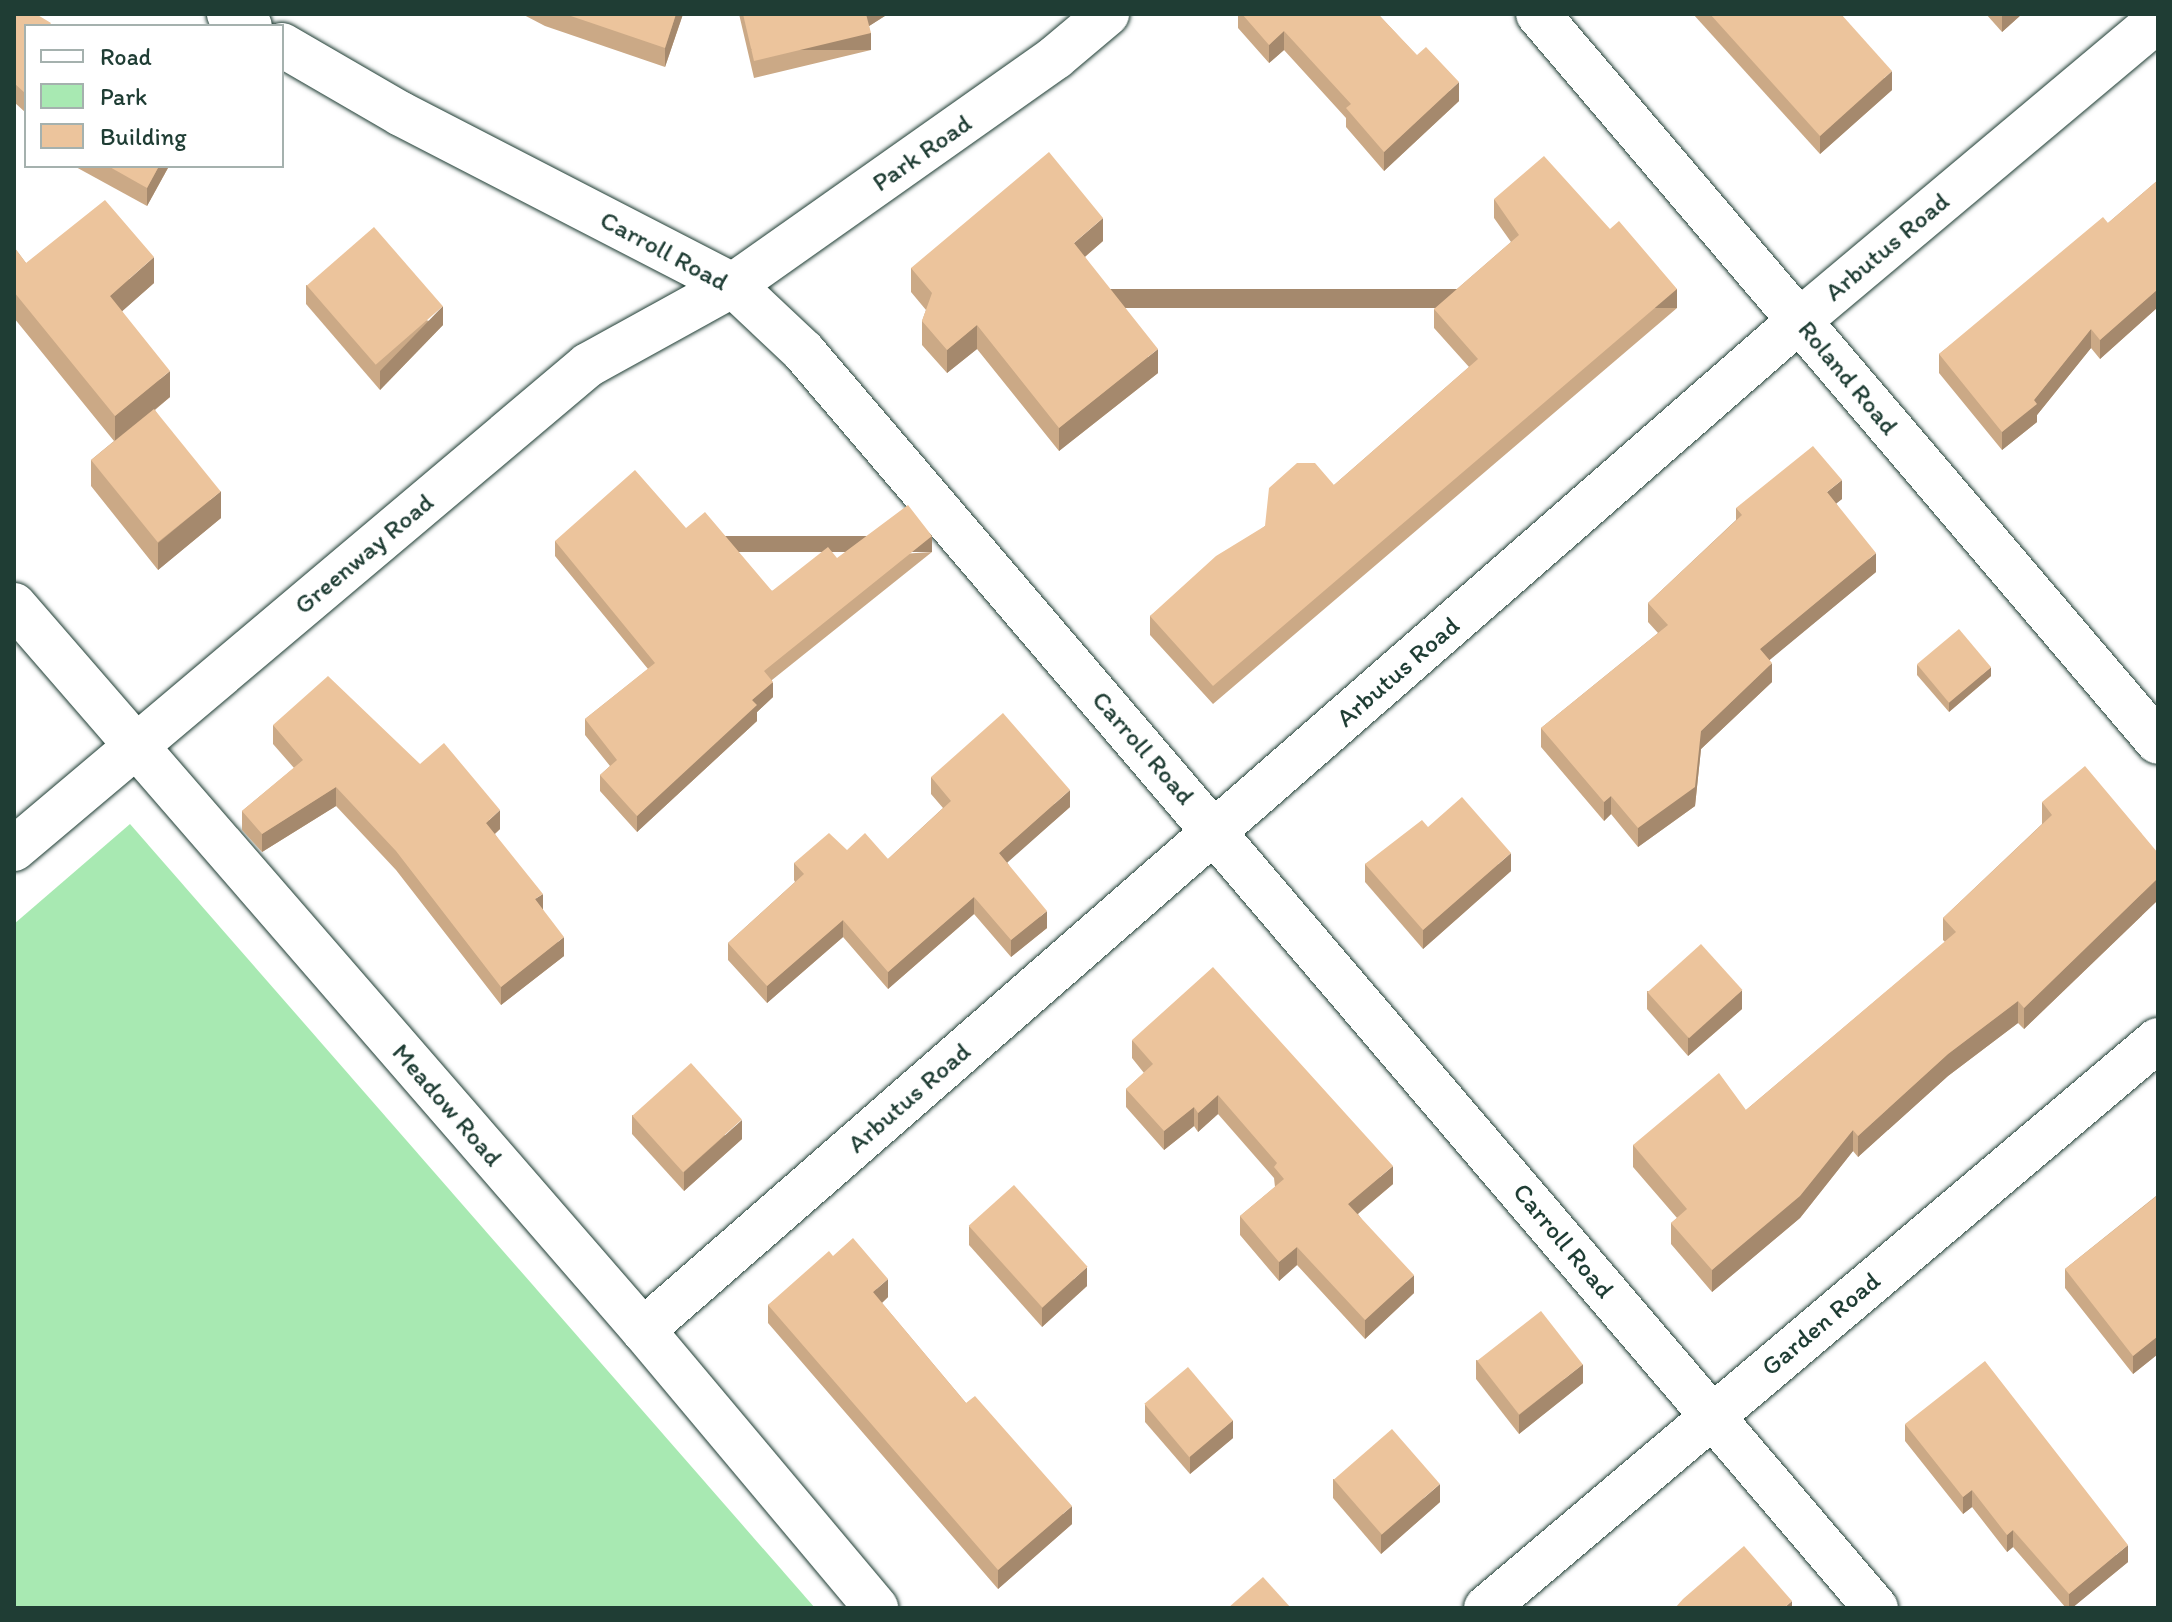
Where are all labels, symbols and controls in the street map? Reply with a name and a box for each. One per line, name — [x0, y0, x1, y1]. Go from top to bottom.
legend — [24, 24, 284, 168]
text: Road — [100, 42, 152, 71]
text: Park — [100, 82, 147, 111]
street label: Park Road — [867, 108, 977, 198]
text: Building — [100, 122, 187, 151]
street label: Arbutus Road — [1819, 186, 1955, 308]
street label: Carroll Road — [595, 204, 733, 298]
street label: Roland Road — [1791, 315, 1905, 441]
street label: Greenway Road — [288, 487, 440, 621]
street label: Arbutus Road — [1330, 610, 1466, 734]
street label: Carroll Road — [1085, 685, 1201, 811]
street label: Arbutus Road — [841, 1036, 977, 1160]
street label: Meadow Road — [385, 1037, 509, 1173]
street label: Carroll Road — [1506, 1177, 1620, 1305]
street label: Garden Road — [1756, 1266, 1886, 1382]

